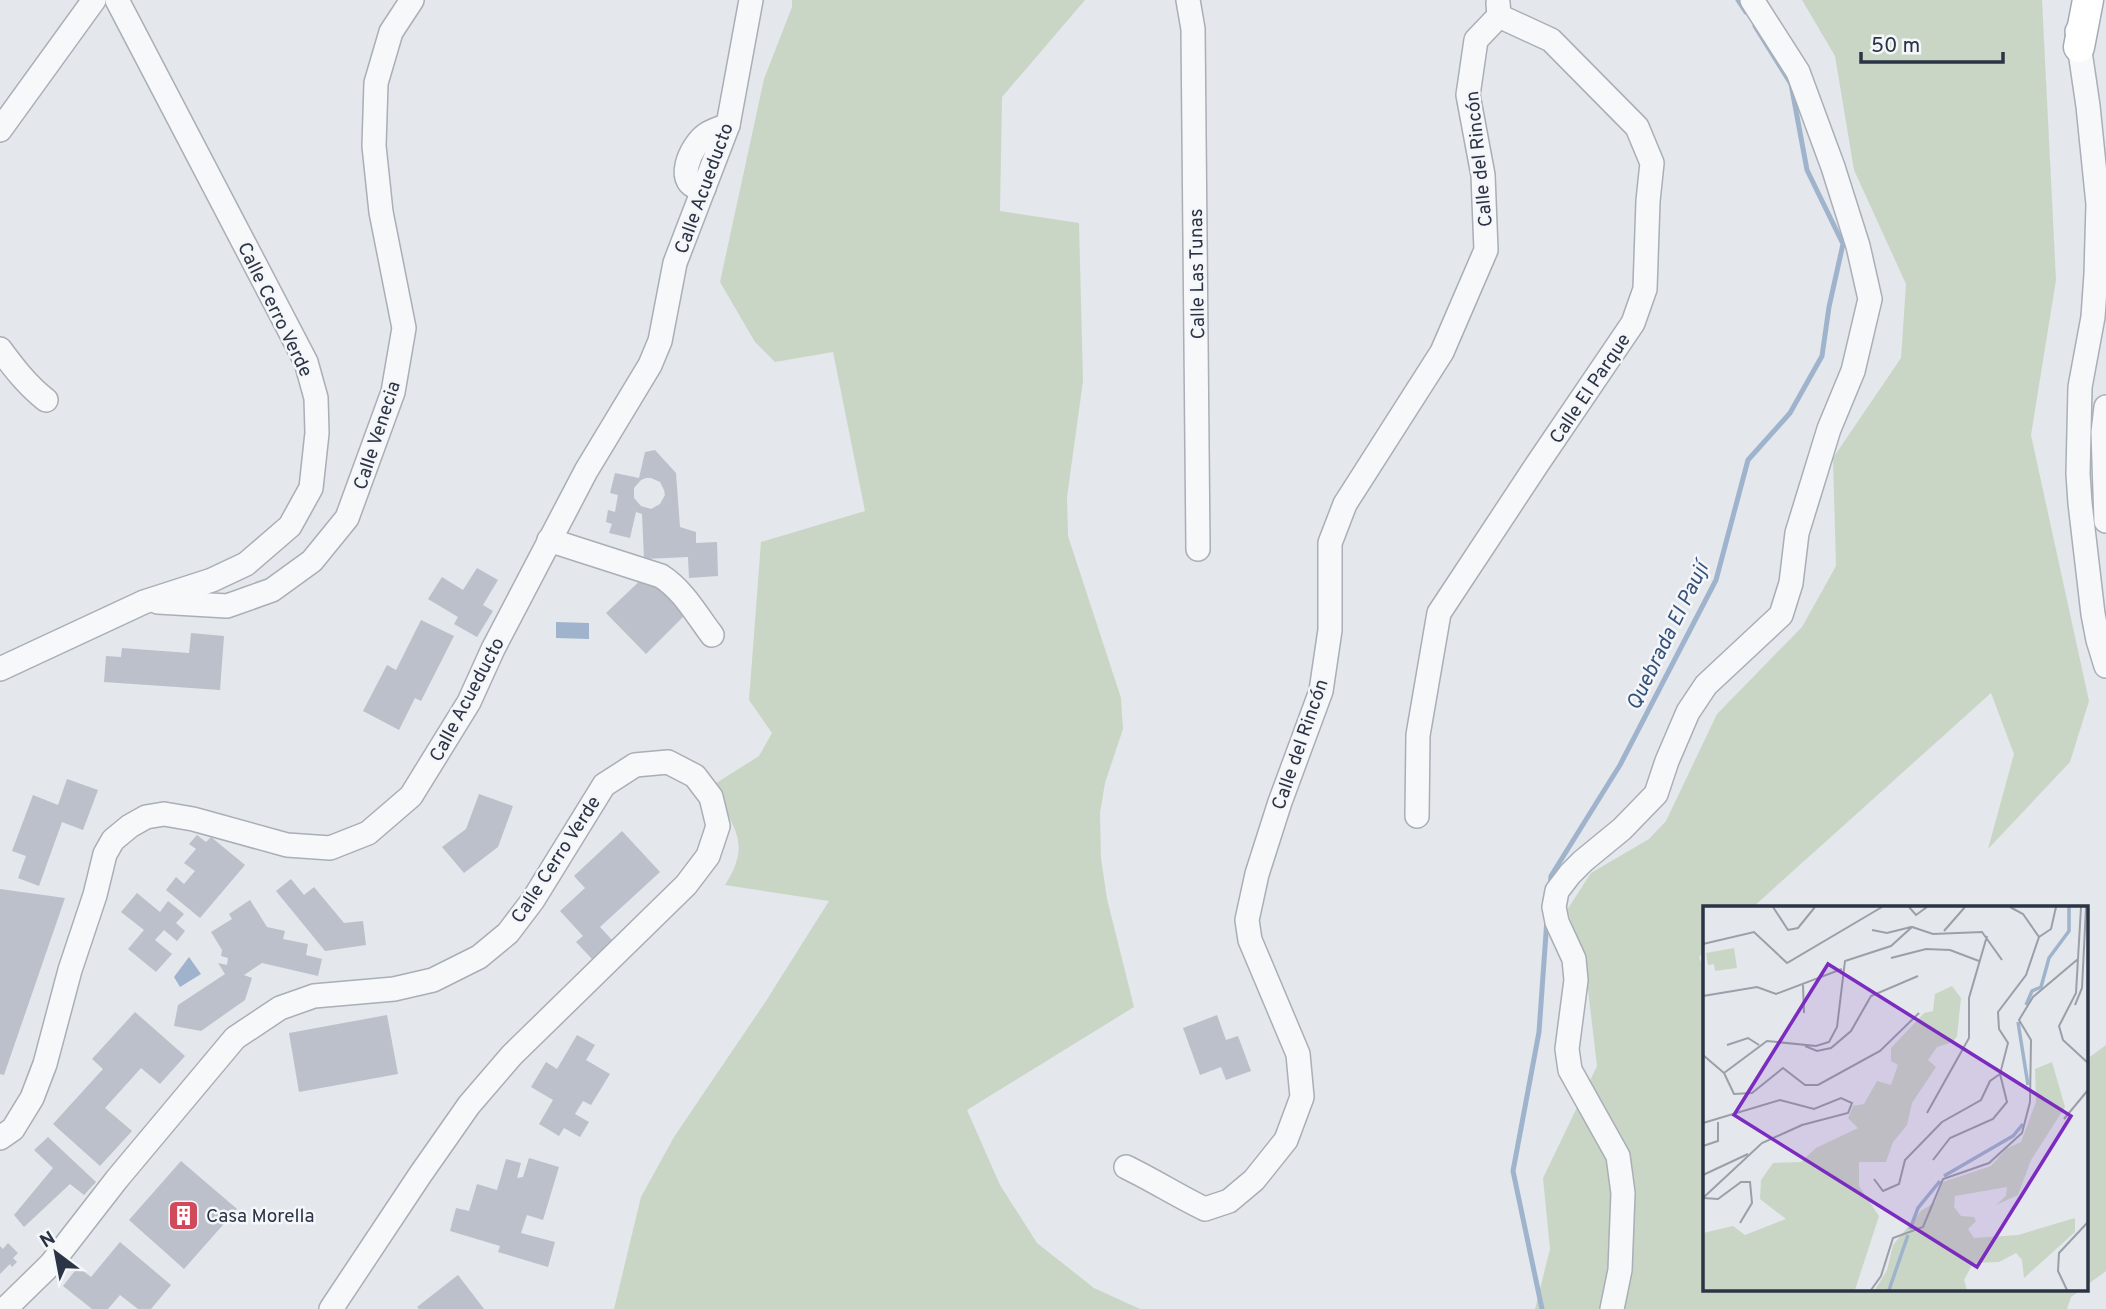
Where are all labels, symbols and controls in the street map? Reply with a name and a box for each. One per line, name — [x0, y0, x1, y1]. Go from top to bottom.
scale bar — [1861, 21, 2003, 65]
text: 50 m — [1871, 33, 1920, 60]
street label: Calle del Rincón — [1461, 90, 1499, 228]
street label: Calle Acueducto — [670, 120, 740, 257]
street label: Calle Las Tunas — [1185, 208, 1211, 340]
street label: Calle Cerro Verde — [231, 239, 317, 381]
street label: Calle El Parque — [1545, 329, 1636, 449]
street label: Calle Venecia — [349, 378, 407, 493]
water label: Quebrada El Paují — [1621, 554, 1718, 715]
street label: Calle Acueducto — [425, 634, 511, 766]
street label: Calle del Rincón — [1267, 676, 1334, 813]
street label: Calle Cerro Verde — [507, 792, 607, 928]
inset map — [1703, 906, 2088, 1292]
building icon: Casa Morella — [166, 1198, 200, 1232]
place label: Casa Morella — [206, 1205, 314, 1229]
north arrow — [21, 1218, 91, 1288]
text: N — [36, 1226, 60, 1254]

